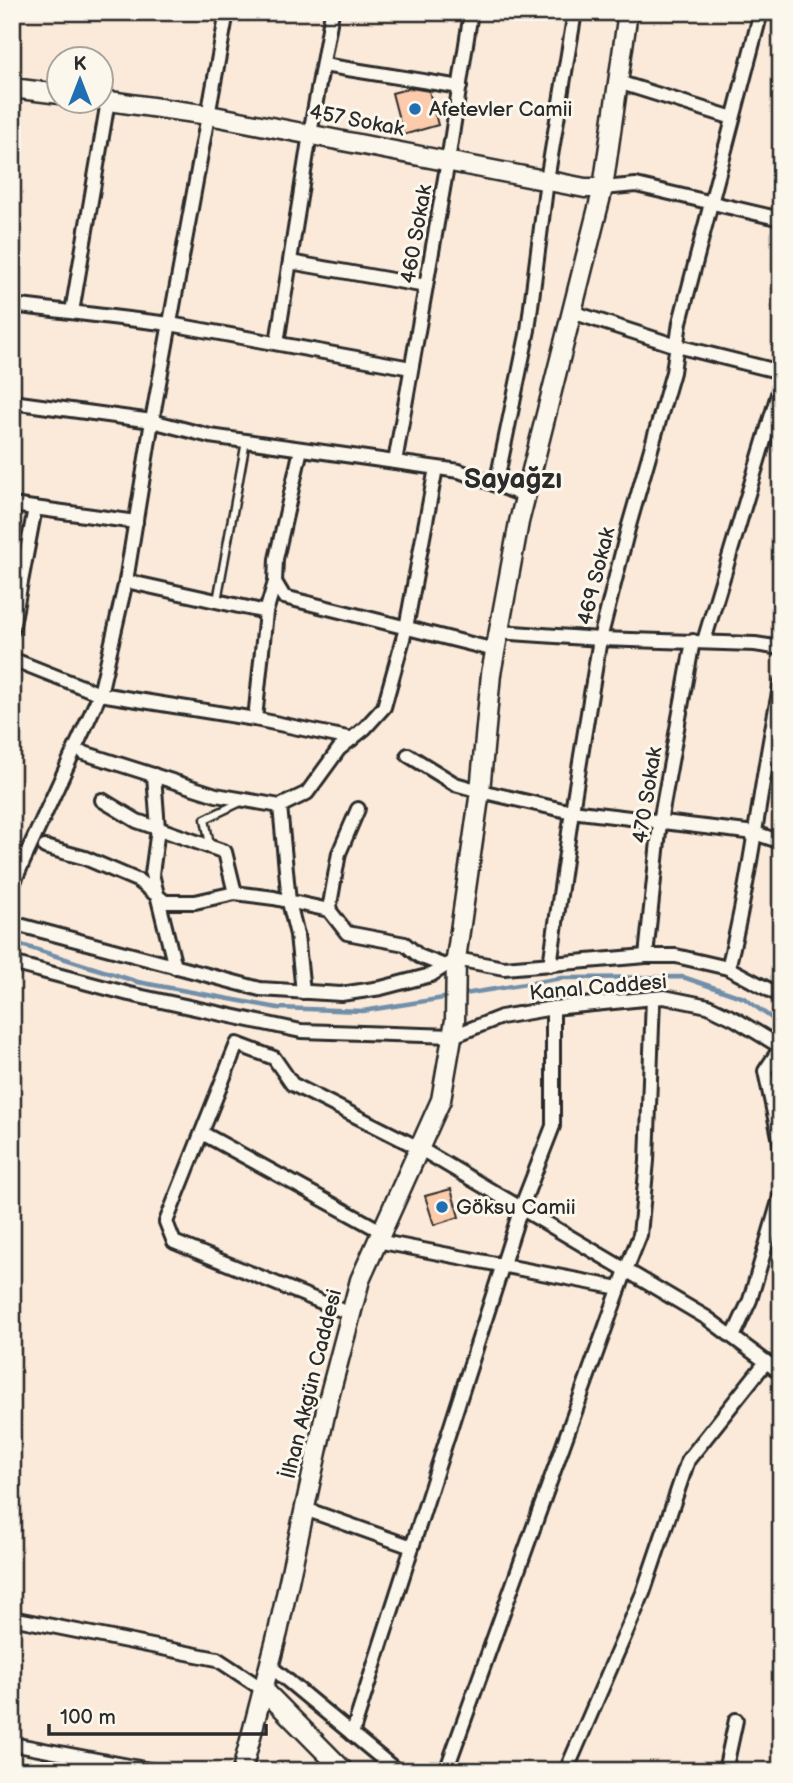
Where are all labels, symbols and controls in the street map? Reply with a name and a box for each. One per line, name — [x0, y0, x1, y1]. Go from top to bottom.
north arrow — [46, 46, 116, 116]
text: K — [74, 53, 87, 76]
place label: Afetevler Camii — [429, 97, 572, 122]
street label: 457 Sokak — [307, 99, 407, 142]
marker: Afetevler Camii — [407, 101, 423, 117]
street label: 460 Sokak — [396, 182, 438, 285]
district label: Sayağzı — [464, 463, 562, 496]
street label: 469 Sokak — [572, 524, 621, 628]
street label: 470 Sokak — [628, 744, 668, 845]
street label: Kanal Caddesi — [528, 969, 668, 1006]
place label: Göksu Camii — [456, 1195, 576, 1220]
marker: Göksu Camii — [434, 1199, 450, 1215]
street label: İlhan Akgün Caddesi — [276, 1287, 347, 1482]
scale bar — [49, 1692, 266, 1736]
text: 100 m — [60, 1705, 116, 1730]

